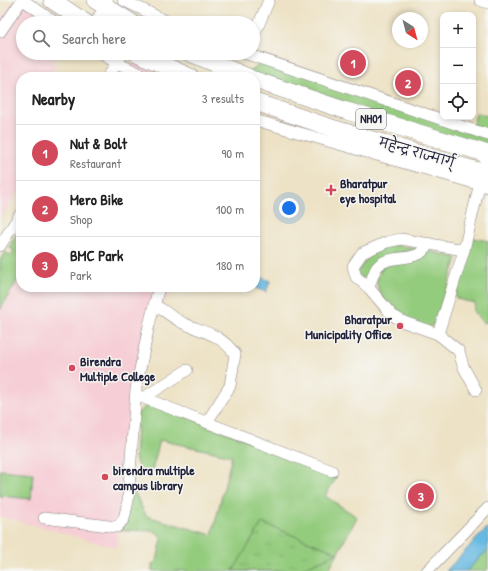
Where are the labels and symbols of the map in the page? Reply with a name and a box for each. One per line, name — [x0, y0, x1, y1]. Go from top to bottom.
north arrow — [392, 12, 428, 48]
pin: 1 — [340, 48, 366, 78]
pin: 2 — [395, 68, 421, 98]
road number: NH01 — [356, 109, 386, 129]
street label: महेन्द्र राज्मार्ग् — [375, 130, 459, 174]
place label: Bharatpur eye hospital — [340, 174, 397, 208]
marker: Bharatpur eye hospital — [325, 184, 337, 196]
your location — [279, 198, 299, 218]
place label: Bharatpur Municipality Office — [305, 310, 393, 344]
marker: Bharatpur Municipality Office — [395, 321, 405, 331]
place label: Birendra Multiple College — [80, 352, 156, 386]
marker: Birendra Multiple College — [67, 363, 77, 373]
place label: birendra multiple campus library — [113, 461, 195, 495]
marker: birendra multiple campus library — [100, 472, 110, 482]
pin: 3 — [408, 481, 434, 511]

